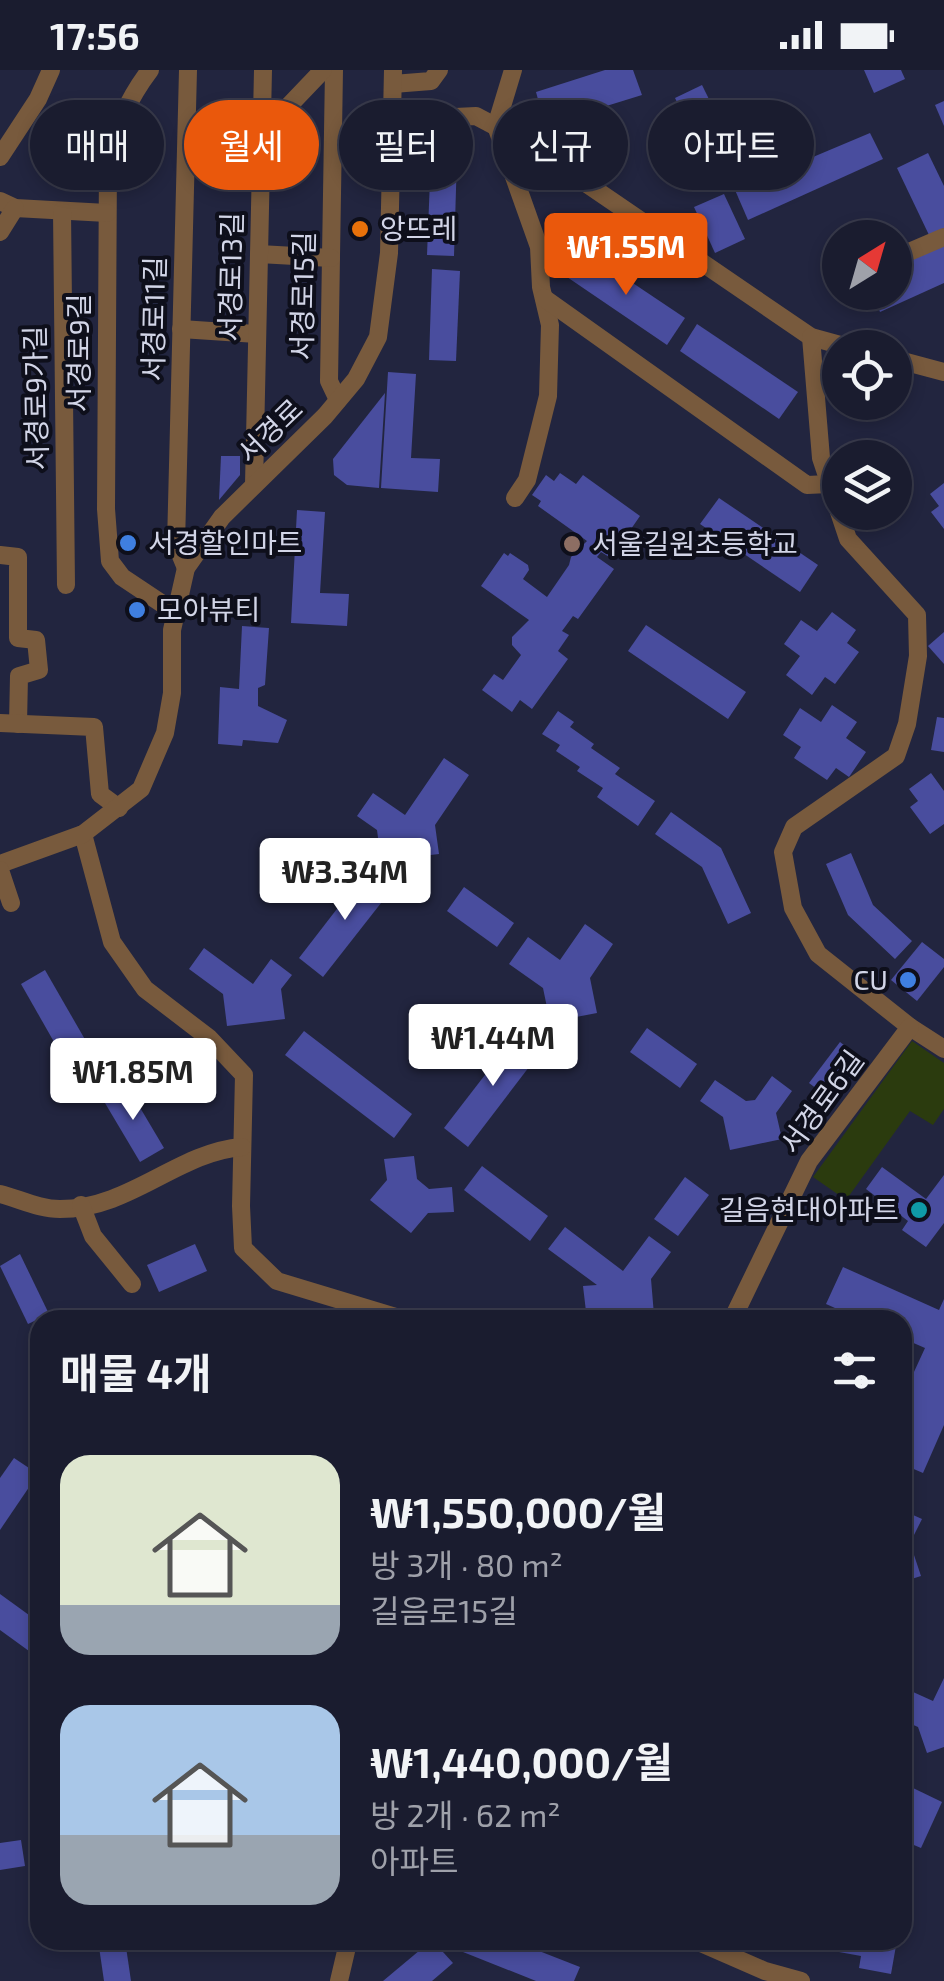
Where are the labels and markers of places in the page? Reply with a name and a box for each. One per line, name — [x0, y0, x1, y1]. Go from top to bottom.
place label: 앙뜨레 — [380, 211, 457, 245]
pin: ₩1.55M — [545, 213, 707, 298]
marker: 앙뜨레 — [349, 218, 371, 240]
place label: 서경할인마트 — [148, 525, 303, 559]
place label: 서울길원초등학교 — [592, 526, 798, 560]
marker: 서경할인마트 — [117, 532, 139, 554]
marker: 서울길원초등학교 — [561, 533, 583, 555]
place label: 모아뷰티 — [157, 592, 260, 626]
marker: 모아뷰티 — [126, 599, 148, 621]
pin: ₩3.34M — [264, 838, 426, 923]
place label: CU — [853, 962, 888, 996]
marker: CU — [897, 969, 919, 991]
pin: ₩1.44M — [412, 1004, 574, 1089]
pin: ₩1.85M — [52, 1038, 214, 1123]
place label: 길음현대아파트 — [719, 1192, 899, 1226]
marker: 길음현대아파트 — [908, 1199, 930, 1221]

